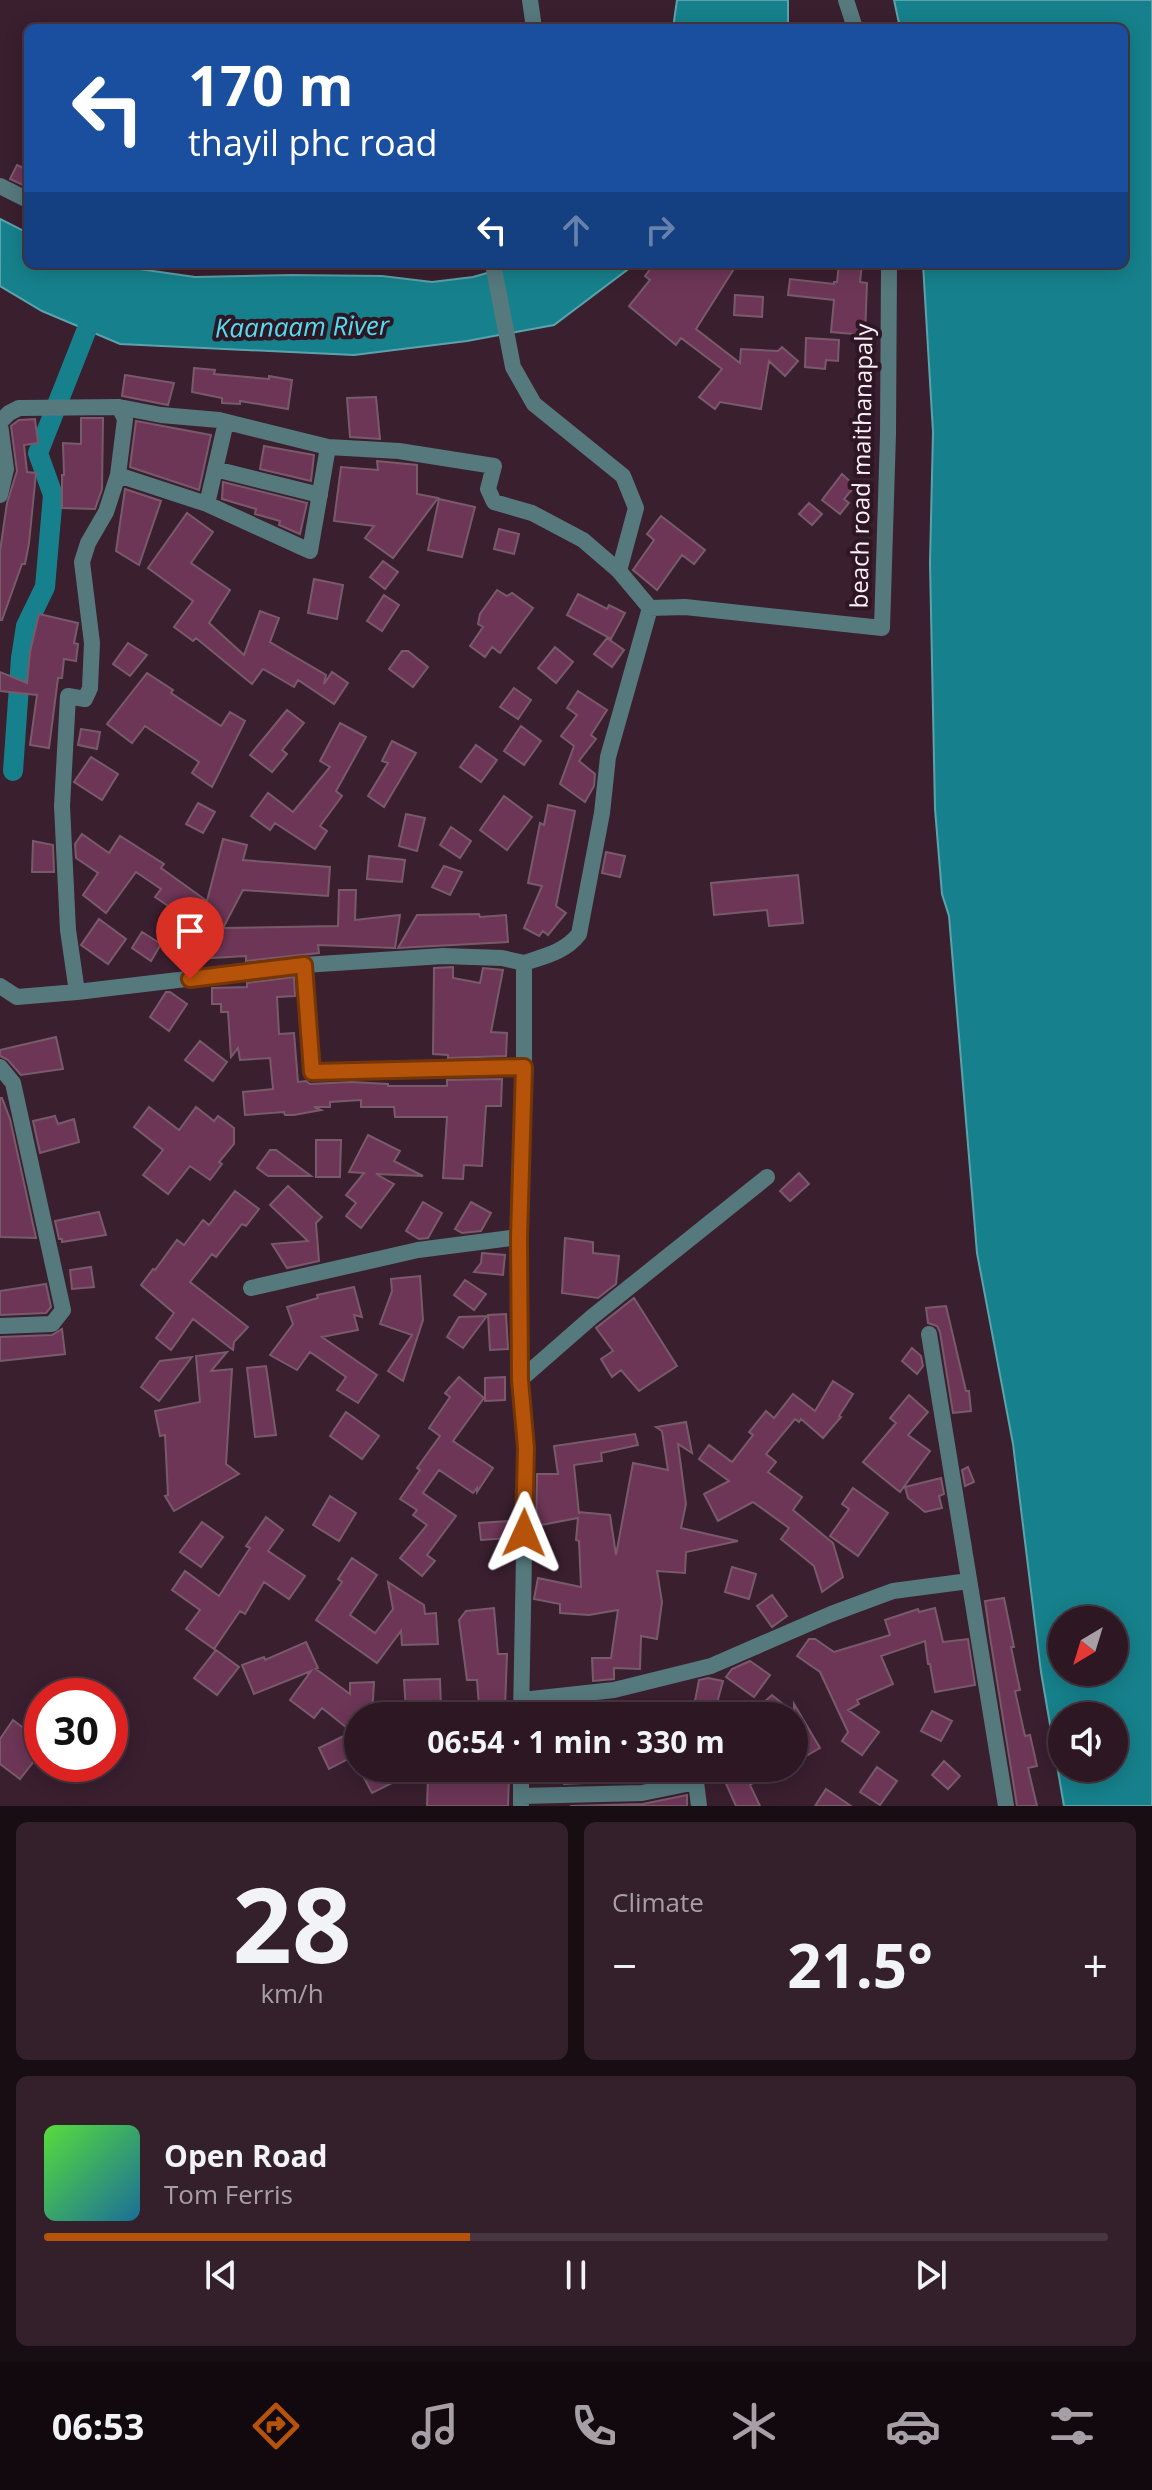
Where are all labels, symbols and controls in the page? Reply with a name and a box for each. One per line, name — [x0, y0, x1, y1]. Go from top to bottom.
text: 170 m — [188, 46, 354, 122]
icon: left — [56, 56, 160, 160]
text: thayil phc road — [188, 118, 438, 167]
icon: left — [470, 208, 514, 252]
icon: ahead — [554, 208, 598, 252]
icon: right — [638, 208, 682, 252]
water label: Kaanaam River — [214, 306, 391, 346]
street label: beach road maithanapaly — [842, 322, 880, 609]
pin — [156, 897, 224, 979]
icon: arrive — [168, 909, 212, 953]
position arrow — [482, 1491, 566, 1575]
north arrow — [1048, 1606, 1128, 1686]
map controls — [1048, 1606, 1128, 1782]
speed limit sign: 30 — [24, 1678, 128, 1782]
button: sound — [1048, 1702, 1128, 1782]
text: 06:54 · 1 min · 330 m — [427, 1721, 725, 1762]
text: 28 — [233, 1852, 351, 1993]
text: Climate — [612, 1884, 704, 1920]
text: 21.5° — [787, 1924, 933, 2006]
text: − — [612, 1935, 637, 1995]
text: + — [1083, 1935, 1108, 1995]
text: km/h — [260, 1975, 324, 2011]
text: Open Road — [164, 2135, 328, 2176]
text: Tom Ferris — [164, 2176, 293, 2212]
icon: previous — [199, 2253, 243, 2297]
icon: pause — [554, 2253, 598, 2297]
icon: next — [909, 2253, 953, 2297]
icon: directions — [248, 2398, 304, 2454]
icon: music — [407, 2398, 463, 2454]
icon: phone — [566, 2398, 622, 2454]
icon: climate — [726, 2398, 782, 2454]
icon: car — [885, 2398, 941, 2454]
icon: filters — [1044, 2398, 1100, 2454]
text: 06:53 — [52, 2402, 144, 2451]

